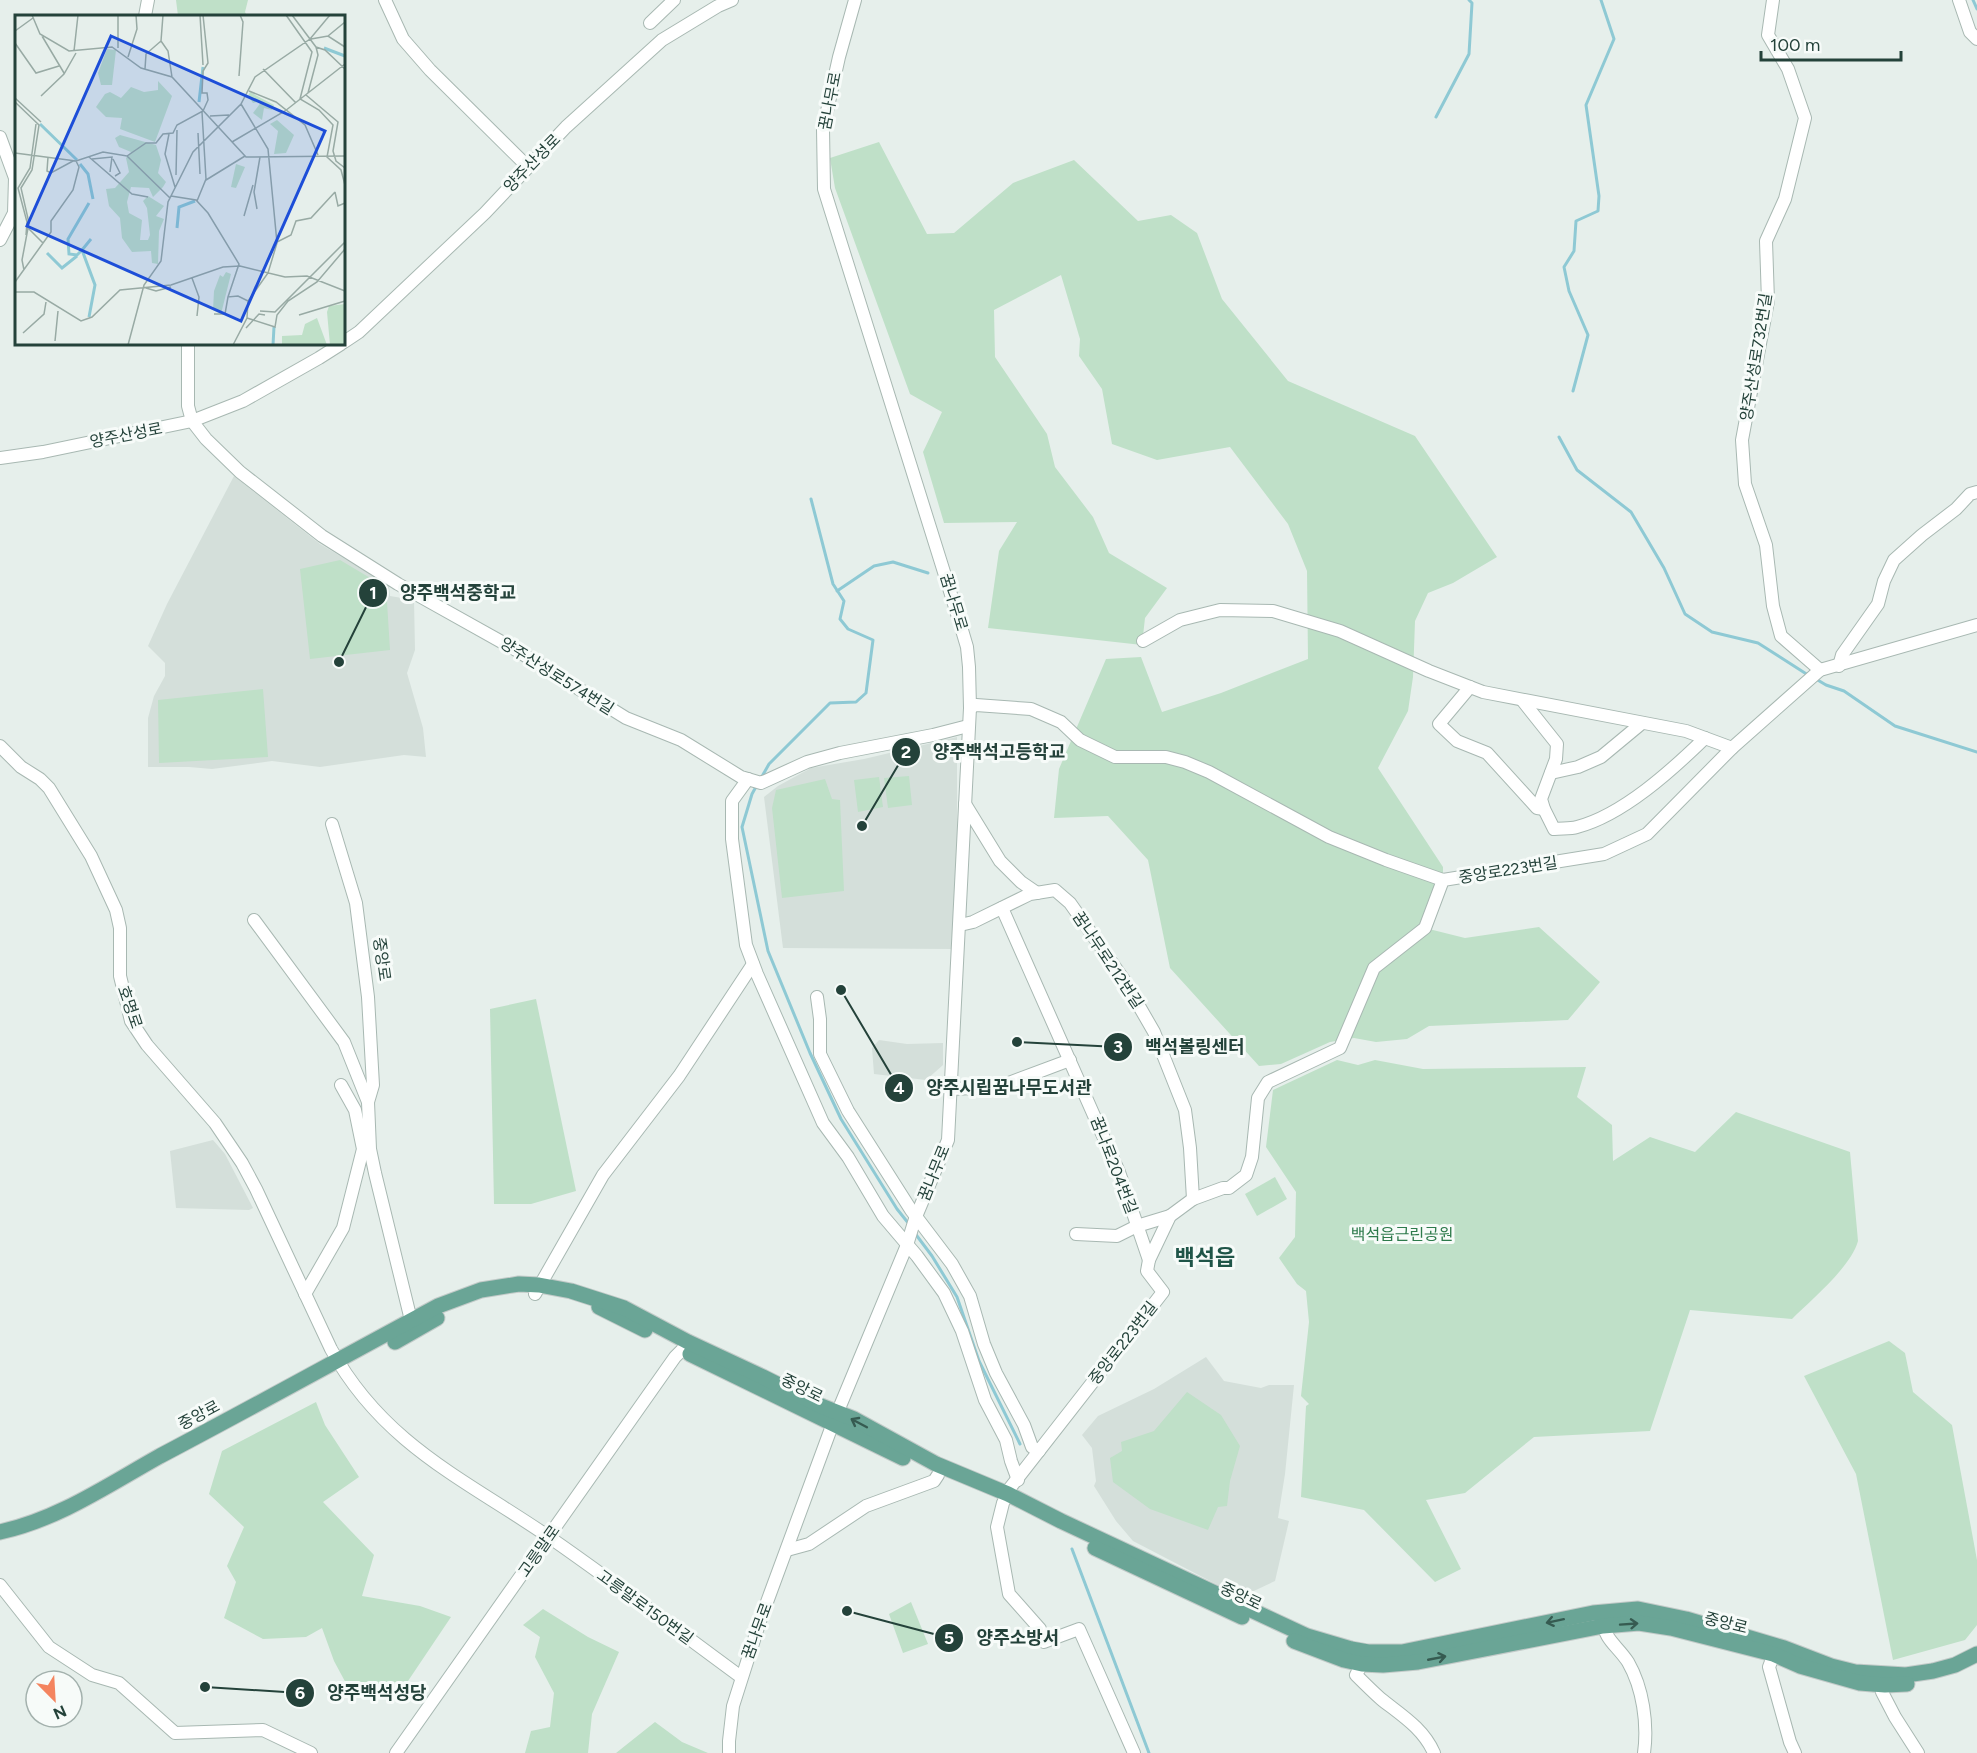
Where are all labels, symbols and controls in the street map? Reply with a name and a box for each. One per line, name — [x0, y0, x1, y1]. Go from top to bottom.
inset map — [15, 15, 345, 345]
scale bar — [1761, 24, 1900, 62]
text: 100 m — [1770, 34, 1820, 56]
street label: 꿈나무로 — [815, 70, 845, 132]
street label: 양주산성로 — [500, 130, 565, 196]
street label: 양주산성로732번길 — [1737, 292, 1775, 422]
street label: 양주산성로 — [88, 419, 164, 451]
street label: 꿈나무로 — [936, 571, 972, 633]
callout: 양주백석중학교 — [358, 575, 528, 611]
text: 1 — [369, 582, 377, 604]
text: 양주백석중학교 — [400, 582, 516, 604]
street label: 양주산성로574번길 — [497, 633, 617, 719]
callout: 양주백석고등학교 — [891, 734, 1077, 770]
text: 2 — [901, 741, 911, 763]
text: 양주백석고등학교 — [933, 741, 1065, 763]
street label: 중앙로223번길 — [1457, 853, 1559, 887]
street label: 꿈나무로212번길 — [1069, 908, 1147, 1012]
street label: 중앙로 — [370, 936, 395, 982]
street label: 호명로 — [114, 983, 146, 1031]
callout: 백석볼링센터 — [1103, 1029, 1256, 1065]
text: 3 — [1113, 1036, 1123, 1058]
text: 백석볼링센터 — [1145, 1036, 1245, 1058]
callout: 양주시립꿈나무도서관 — [884, 1070, 1104, 1106]
text: 4 — [893, 1077, 905, 1099]
text: 양주시립꿈나무도서관 — [926, 1077, 1092, 1099]
street label: 꿈나로204번길 — [1087, 1114, 1141, 1216]
street label: 꿈나무로 — [914, 1142, 954, 1204]
park label: 백석읍근린공원 — [1350, 1225, 1454, 1244]
district label: 백석읍 — [1175, 1244, 1235, 1271]
street label: 중앙로223번길 — [1085, 1298, 1161, 1388]
street label: 중앙로 — [778, 1370, 826, 1406]
street label: 중앙로 — [175, 1396, 223, 1434]
one-way arrow — [851, 1417, 868, 1429]
street label: 고릉말로 — [514, 1521, 564, 1581]
street label: 고릉말로150번길 — [593, 1566, 697, 1648]
street label: 중앙로 — [1217, 1578, 1265, 1614]
street label: 꿈나무로 — [738, 1600, 776, 1662]
street label: 중앙로 — [1702, 1608, 1750, 1638]
one-way arrow — [1545, 1616, 1564, 1628]
one-way arrow — [1618, 1618, 1638, 1629]
callout: 양주소방서 — [934, 1620, 1071, 1656]
text: 5 — [944, 1627, 954, 1649]
text: 양주소방서 — [977, 1627, 1059, 1649]
one-way arrow — [1426, 1652, 1446, 1663]
north arrow — [24, 1669, 84, 1729]
callout: 양주백석성당 — [285, 1675, 439, 1711]
text: 6 — [295, 1682, 305, 1704]
text: 양주백석성당 — [327, 1682, 427, 1704]
text: N — [50, 1701, 69, 1723]

